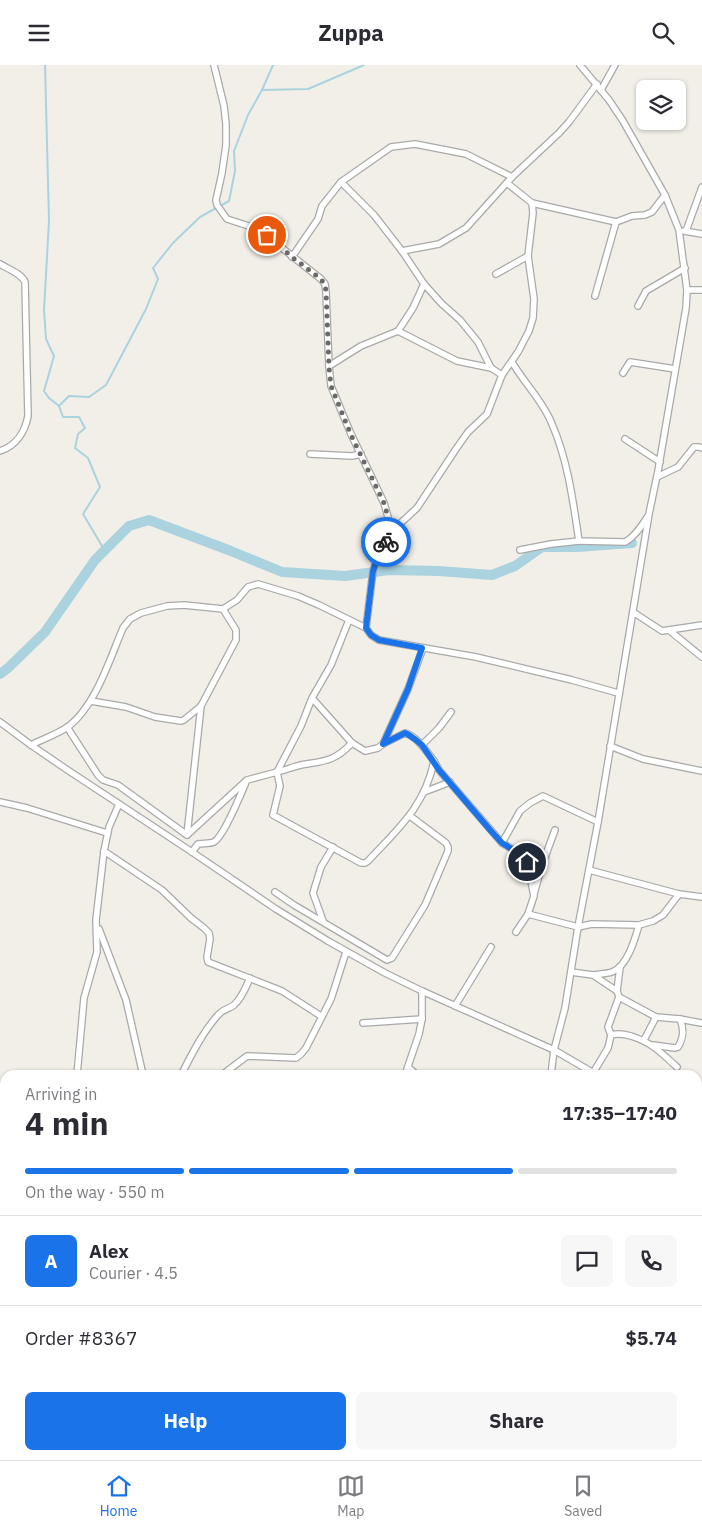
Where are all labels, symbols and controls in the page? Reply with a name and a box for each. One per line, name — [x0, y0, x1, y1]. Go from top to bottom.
text: Zuppa — [318, 18, 384, 47]
icon: menu — [25, 19, 53, 47]
icon: search — [649, 19, 677, 47]
map controls — [636, 80, 686, 130]
button: layers — [636, 80, 686, 130]
pin — [246, 214, 288, 256]
icon: bag — [253, 221, 281, 249]
courier — [361, 517, 411, 567]
icon: bike — [372, 528, 400, 556]
pin — [506, 841, 548, 883]
icon: home — [513, 848, 541, 876]
text: Arriving in — [25, 1084, 97, 1104]
text: 17:35–17:40 — [562, 1101, 677, 1125]
text: 4 min — [25, 1102, 109, 1144]
text: On the way · 550 m — [25, 1182, 164, 1202]
button: chat — [561, 1235, 613, 1287]
button: phone — [625, 1235, 677, 1287]
text: Alex — [89, 1239, 129, 1263]
text: A — [44, 1249, 58, 1273]
text: Courier · 4.5 — [89, 1263, 178, 1283]
text: Order #8367 — [25, 1326, 137, 1350]
text: $5.74 — [625, 1326, 677, 1350]
button: Help — [25, 1392, 346, 1450]
button: Share — [356, 1392, 677, 1450]
tab: Home — [100, 1472, 137, 1520]
tab: Map — [337, 1472, 365, 1520]
tab: Saved — [564, 1472, 602, 1520]

